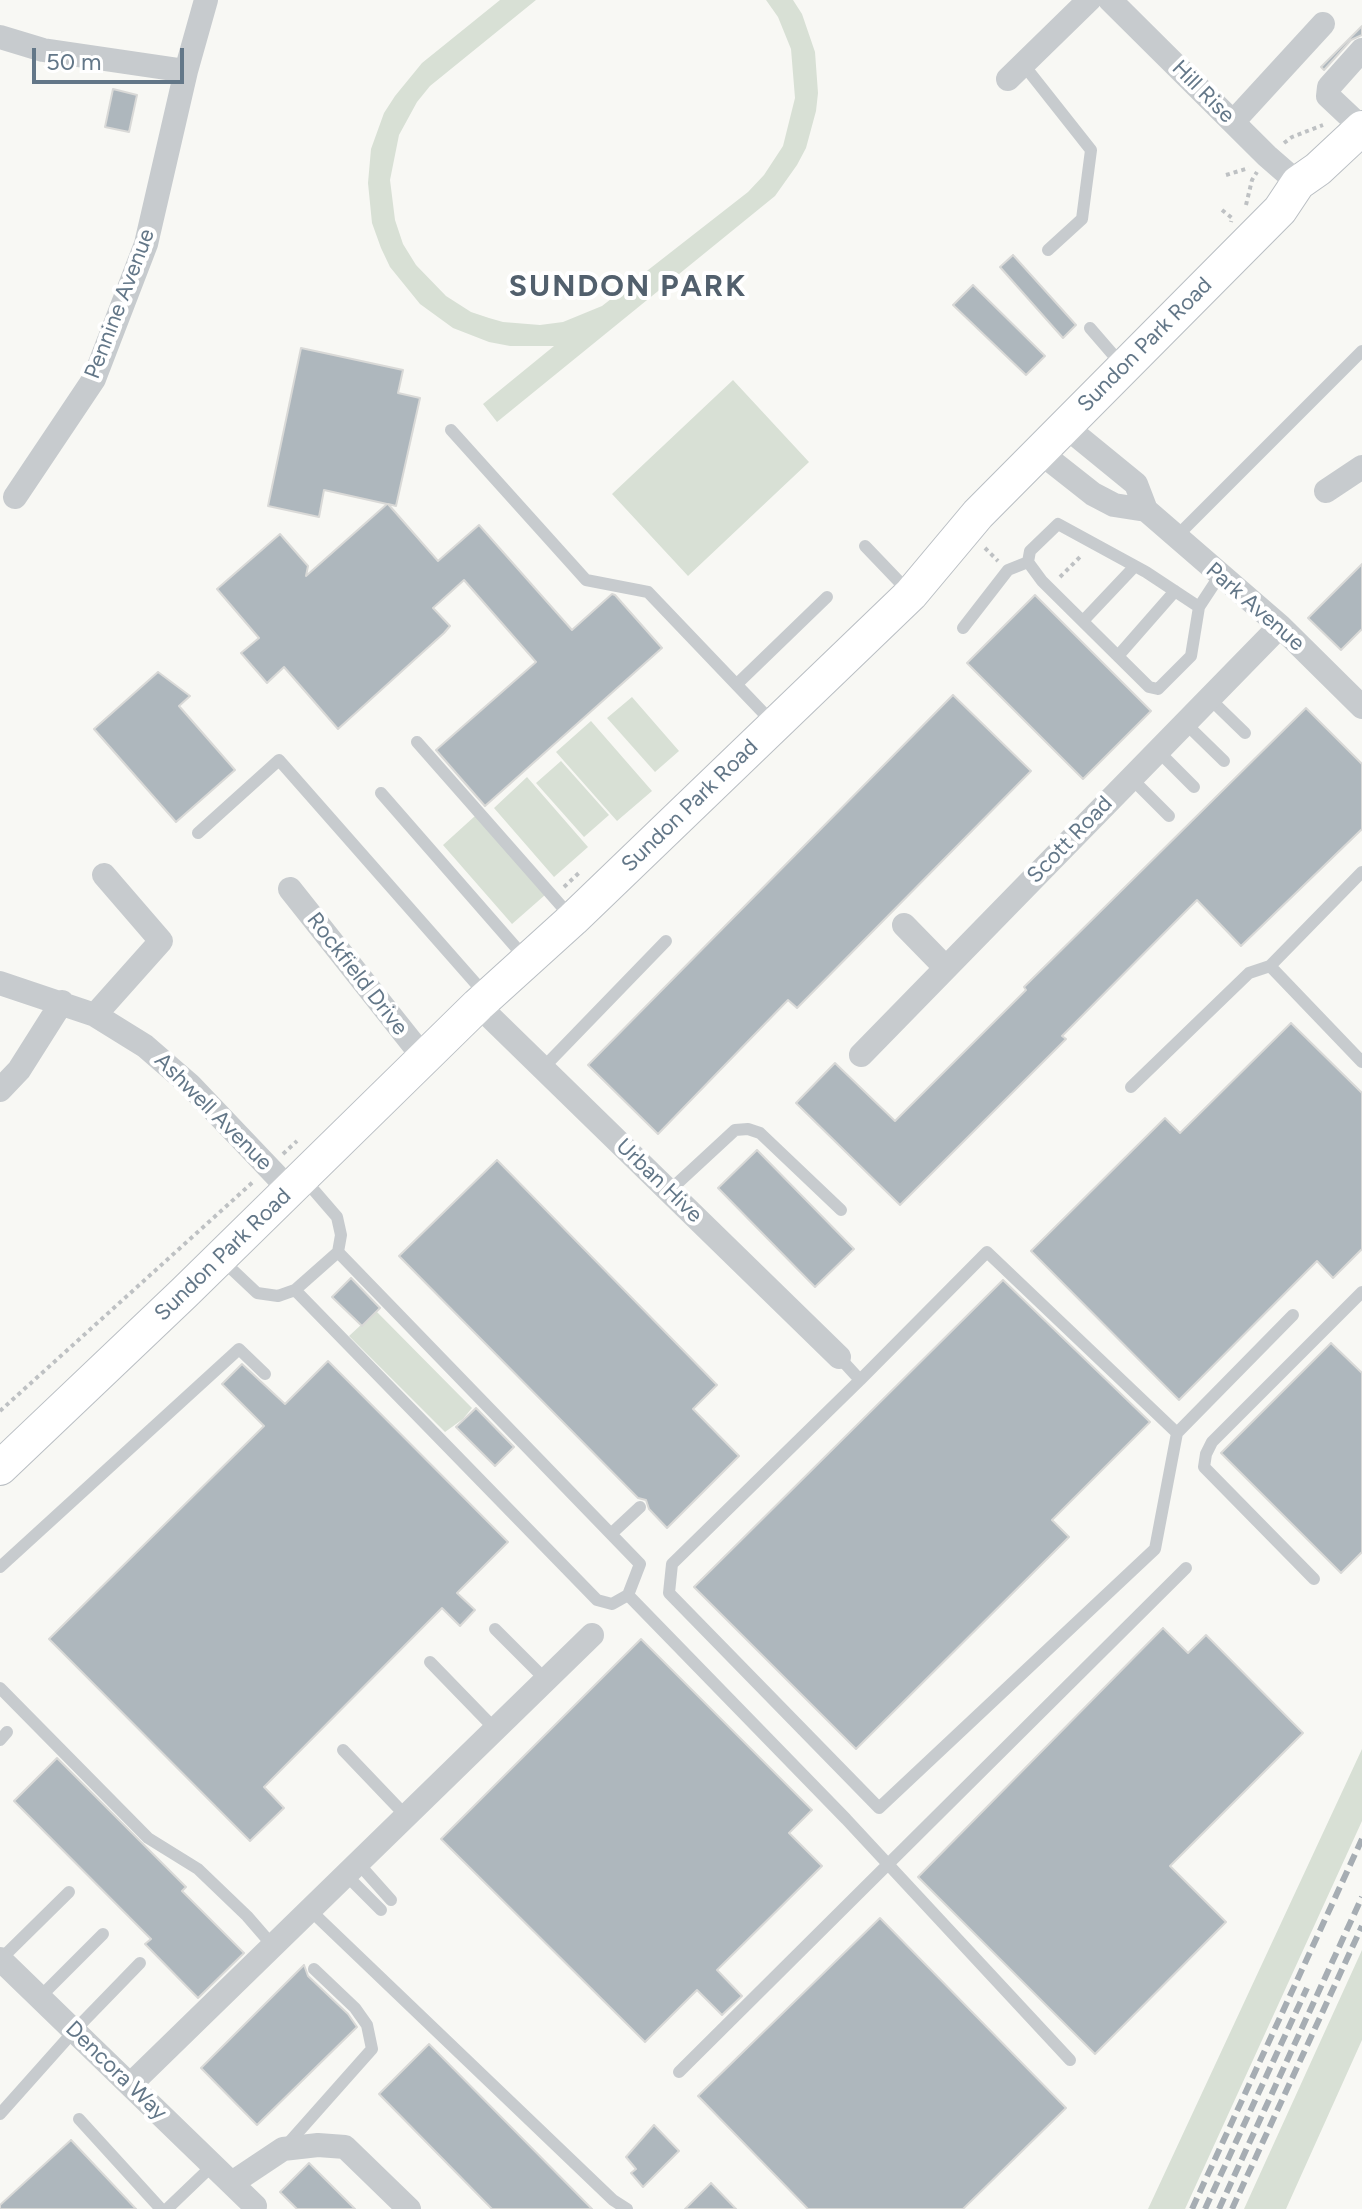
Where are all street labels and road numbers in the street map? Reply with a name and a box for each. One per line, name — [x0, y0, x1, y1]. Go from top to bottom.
street label: Hill Rise — [1166, 55, 1240, 129]
street label: Pennine Avenue — [79, 225, 161, 383]
street label: Sundon Park Road — [1072, 272, 1218, 418]
street label: Park Avenue — [1200, 557, 1310, 657]
street label: Sundon Park Road — [616, 734, 764, 878]
street label: Scott Road — [1022, 791, 1118, 889]
street label: Rockfield Drive — [301, 907, 413, 1041]
street label: Ashwell Avenue — [149, 1048, 277, 1176]
street label: Urban Hive — [610, 1133, 708, 1229]
street label: Sundon Park Road — [149, 1183, 297, 1327]
street label: Dencora Way — [60, 2016, 172, 2126]

